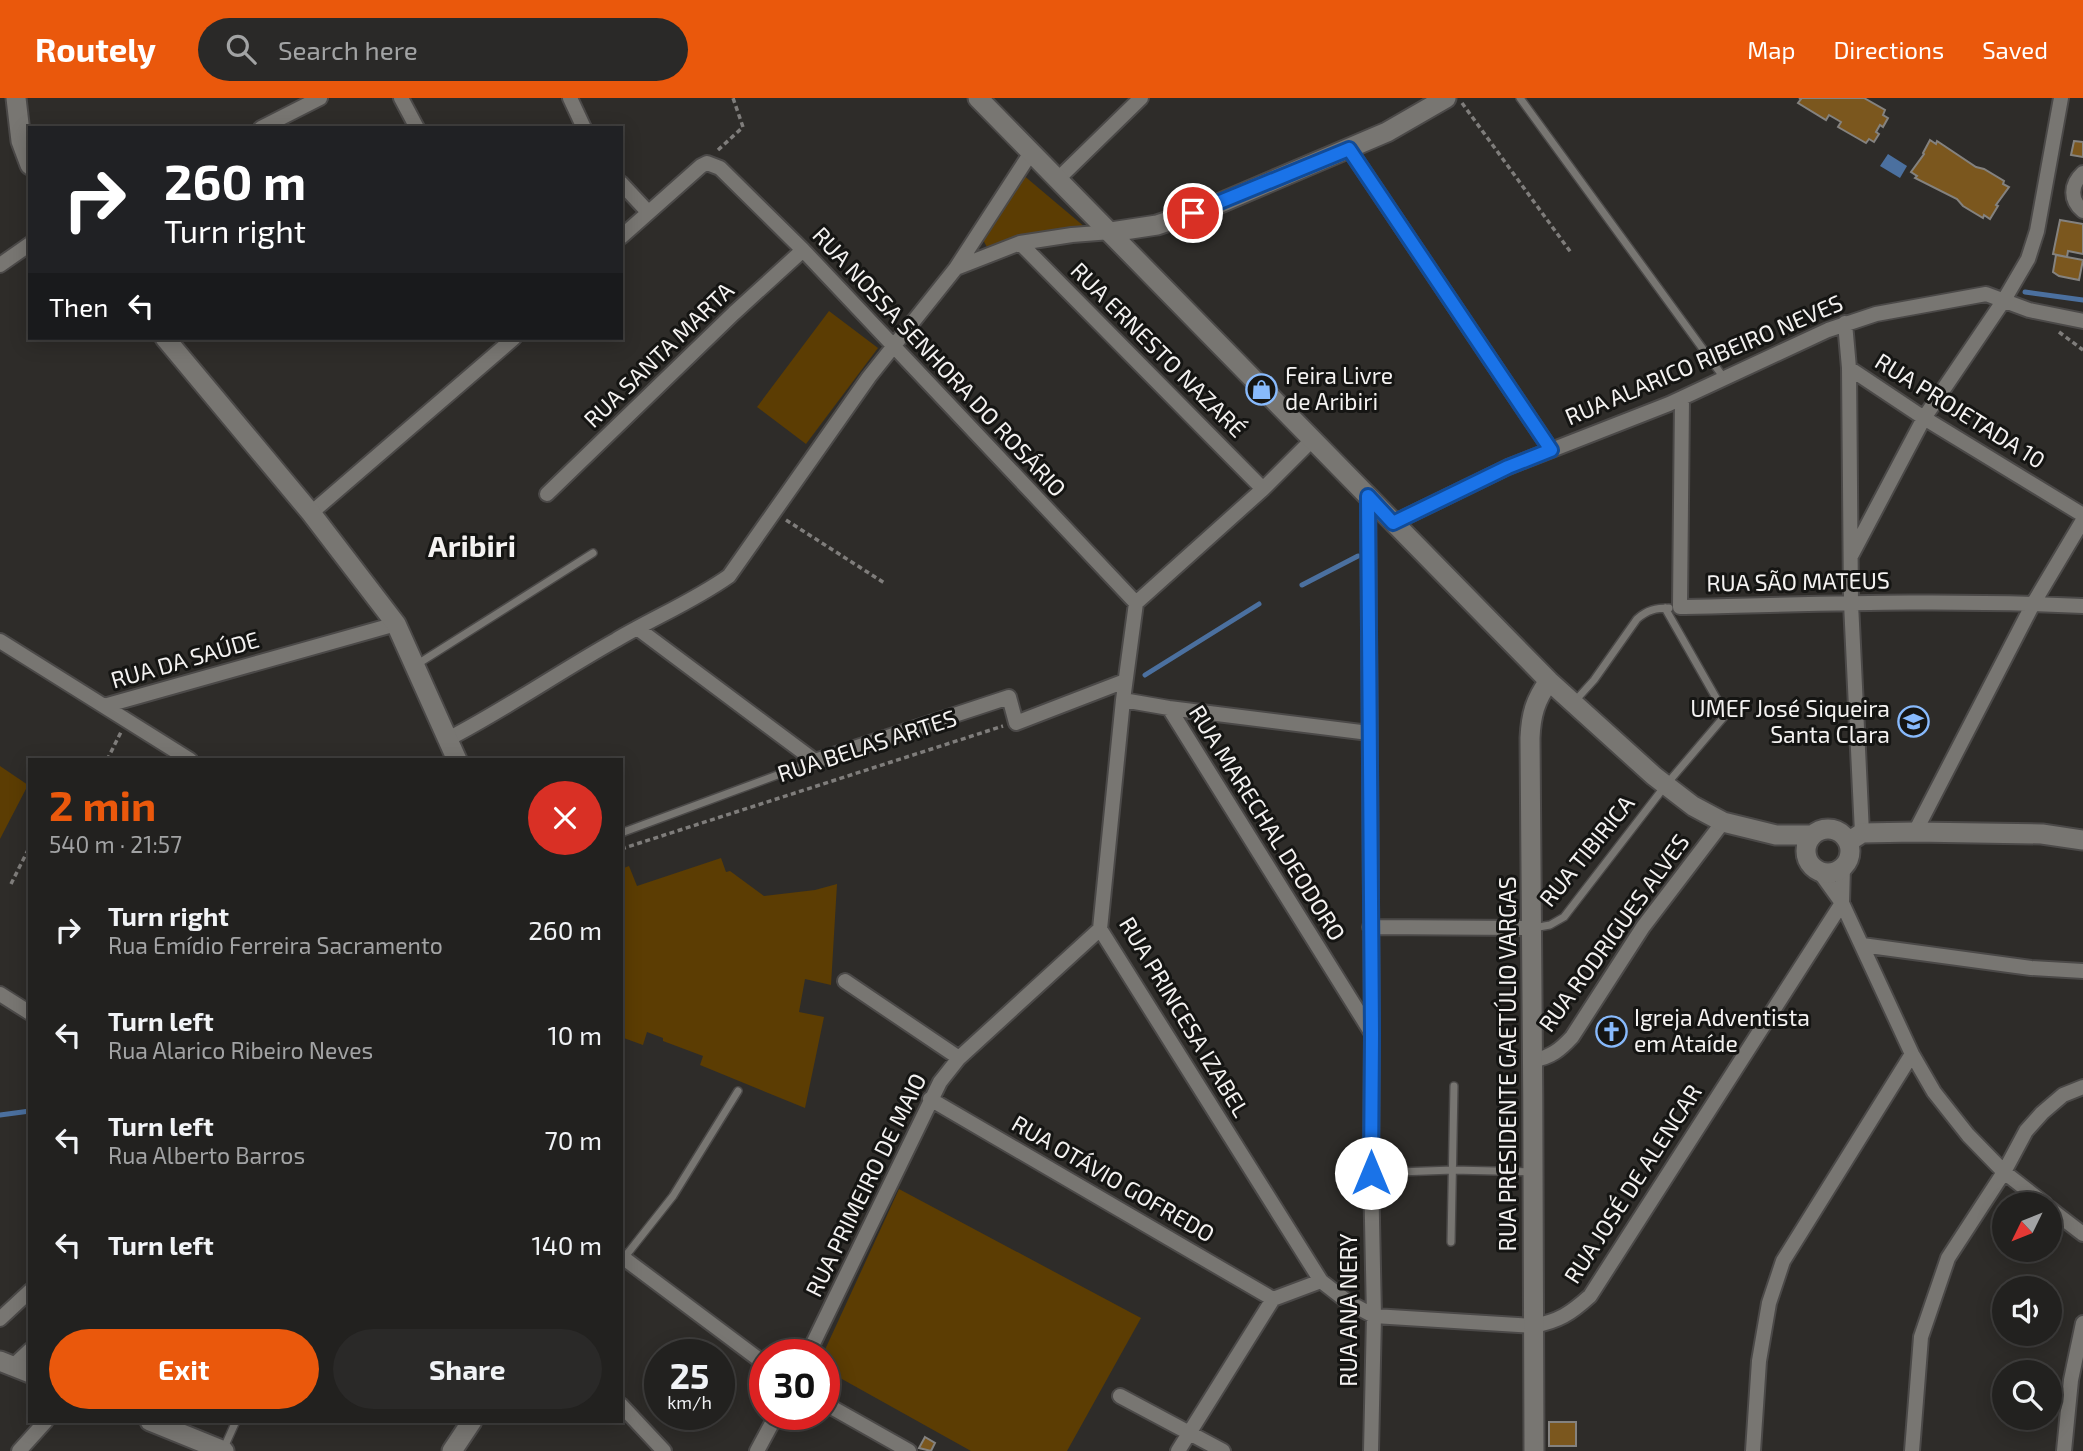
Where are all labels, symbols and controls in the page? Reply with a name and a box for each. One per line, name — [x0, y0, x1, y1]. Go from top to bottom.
search box — [198, 18, 688, 81]
text: Routely — [35, 29, 156, 69]
icon: search — [222, 30, 260, 68]
text: Search here — [278, 34, 418, 65]
text: Map — [1747, 35, 1795, 64]
text: Directions — [1833, 35, 1944, 64]
text: Saved — [1982, 35, 2048, 64]
text: 260 m — [164, 151, 306, 210]
icon: right — [49, 154, 140, 245]
pin — [1163, 183, 1223, 243]
icon: arrive — [1174, 194, 1212, 232]
text: Turn right — [164, 211, 306, 249]
street label: RUA NOSSA SENHORA DO ROSÁRIO — [807, 221, 1072, 502]
street label: RUA ERNESTO NAZARÉ — [1065, 256, 1252, 443]
street label: RUA SANTA MARTA — [578, 275, 740, 433]
icon: left — [122, 287, 160, 325]
street label: RUA ALARICO RIBEIRO NEVES — [1561, 288, 1847, 430]
text: Then — [49, 291, 108, 322]
street label: RUA PROJETADA 10 — [1870, 347, 2051, 474]
place label: Feira Livre de Aribiri — [1285, 361, 1393, 415]
shop icon: Feira Livre de Aribiri — [1245, 372, 1279, 406]
district label: Aribiri — [428, 527, 516, 563]
street label: RUA SÃO MATEUS — [1706, 565, 1890, 597]
street label: RUA DA SAÚDE — [107, 624, 262, 694]
place label: UMEF José Siqueira Santa Clara — [1690, 694, 1890, 748]
street label: RUA MARECHAL DEODORO — [1184, 699, 1352, 945]
street label: RUA BELAS ARTES — [774, 703, 960, 787]
school or university icon: UMEF José Siqueira Santa Clara — [1896, 705, 1930, 739]
text: 2 min — [49, 779, 156, 829]
button: close — [528, 781, 602, 855]
street label: RUA TIBIRICA — [1533, 789, 1640, 912]
street label: RUA RODRIGUES ALVES — [1532, 828, 1694, 1037]
text: 540 m · 21:57 — [49, 830, 182, 858]
street label: RUA PRESIDENTE GAETÚLIO VARGAS — [1493, 876, 1521, 1252]
text: Turn right — [108, 900, 229, 931]
icon: right — [49, 911, 87, 949]
street label: RUA PRINCESA IZABEL — [1114, 911, 1256, 1122]
text: 260 m — [528, 914, 602, 945]
text: Rua Emídio Ferreira Sacramento — [108, 931, 443, 959]
place label: Igreja Adventista em Ataíde — [1634, 1003, 1810, 1057]
text: Turn left — [108, 1005, 214, 1036]
church icon: Igreja Adventista em Ataíde — [1594, 1014, 1628, 1048]
icon: left — [49, 1016, 87, 1054]
text: 10 m — [547, 1019, 602, 1050]
text: Rua Alarico Ribeiro Neves — [108, 1036, 373, 1064]
street label: RUA PRIMEIRO DE MAIO — [799, 1068, 931, 1301]
street label: RUA JOSÉ DE ALENCAR — [1557, 1079, 1707, 1288]
street label: RUA OTÁVIO GOFREDO — [1007, 1109, 1220, 1248]
text: Turn left — [108, 1110, 214, 1141]
icon: left — [49, 1121, 87, 1159]
text: 70 m — [544, 1124, 602, 1155]
position arrow — [1334, 1136, 1408, 1210]
text: Rua Alberto Barros — [108, 1141, 305, 1169]
north arrow — [1992, 1192, 2062, 1262]
map controls — [1992, 1192, 2062, 1430]
icon: left — [49, 1226, 87, 1264]
text: Turn left — [108, 1229, 214, 1260]
text: 140 m — [531, 1229, 602, 1260]
street label: RUA ANA NERY — [1334, 1233, 1362, 1387]
button: sound — [1992, 1276, 2062, 1346]
button: Exit — [49, 1329, 319, 1409]
button: Share — [333, 1329, 602, 1409]
speed limit sign: 30 — [749, 1339, 840, 1430]
text: 25 — [670, 1354, 709, 1396]
button: search — [1992, 1360, 2062, 1430]
text: km/h — [667, 1391, 712, 1413]

